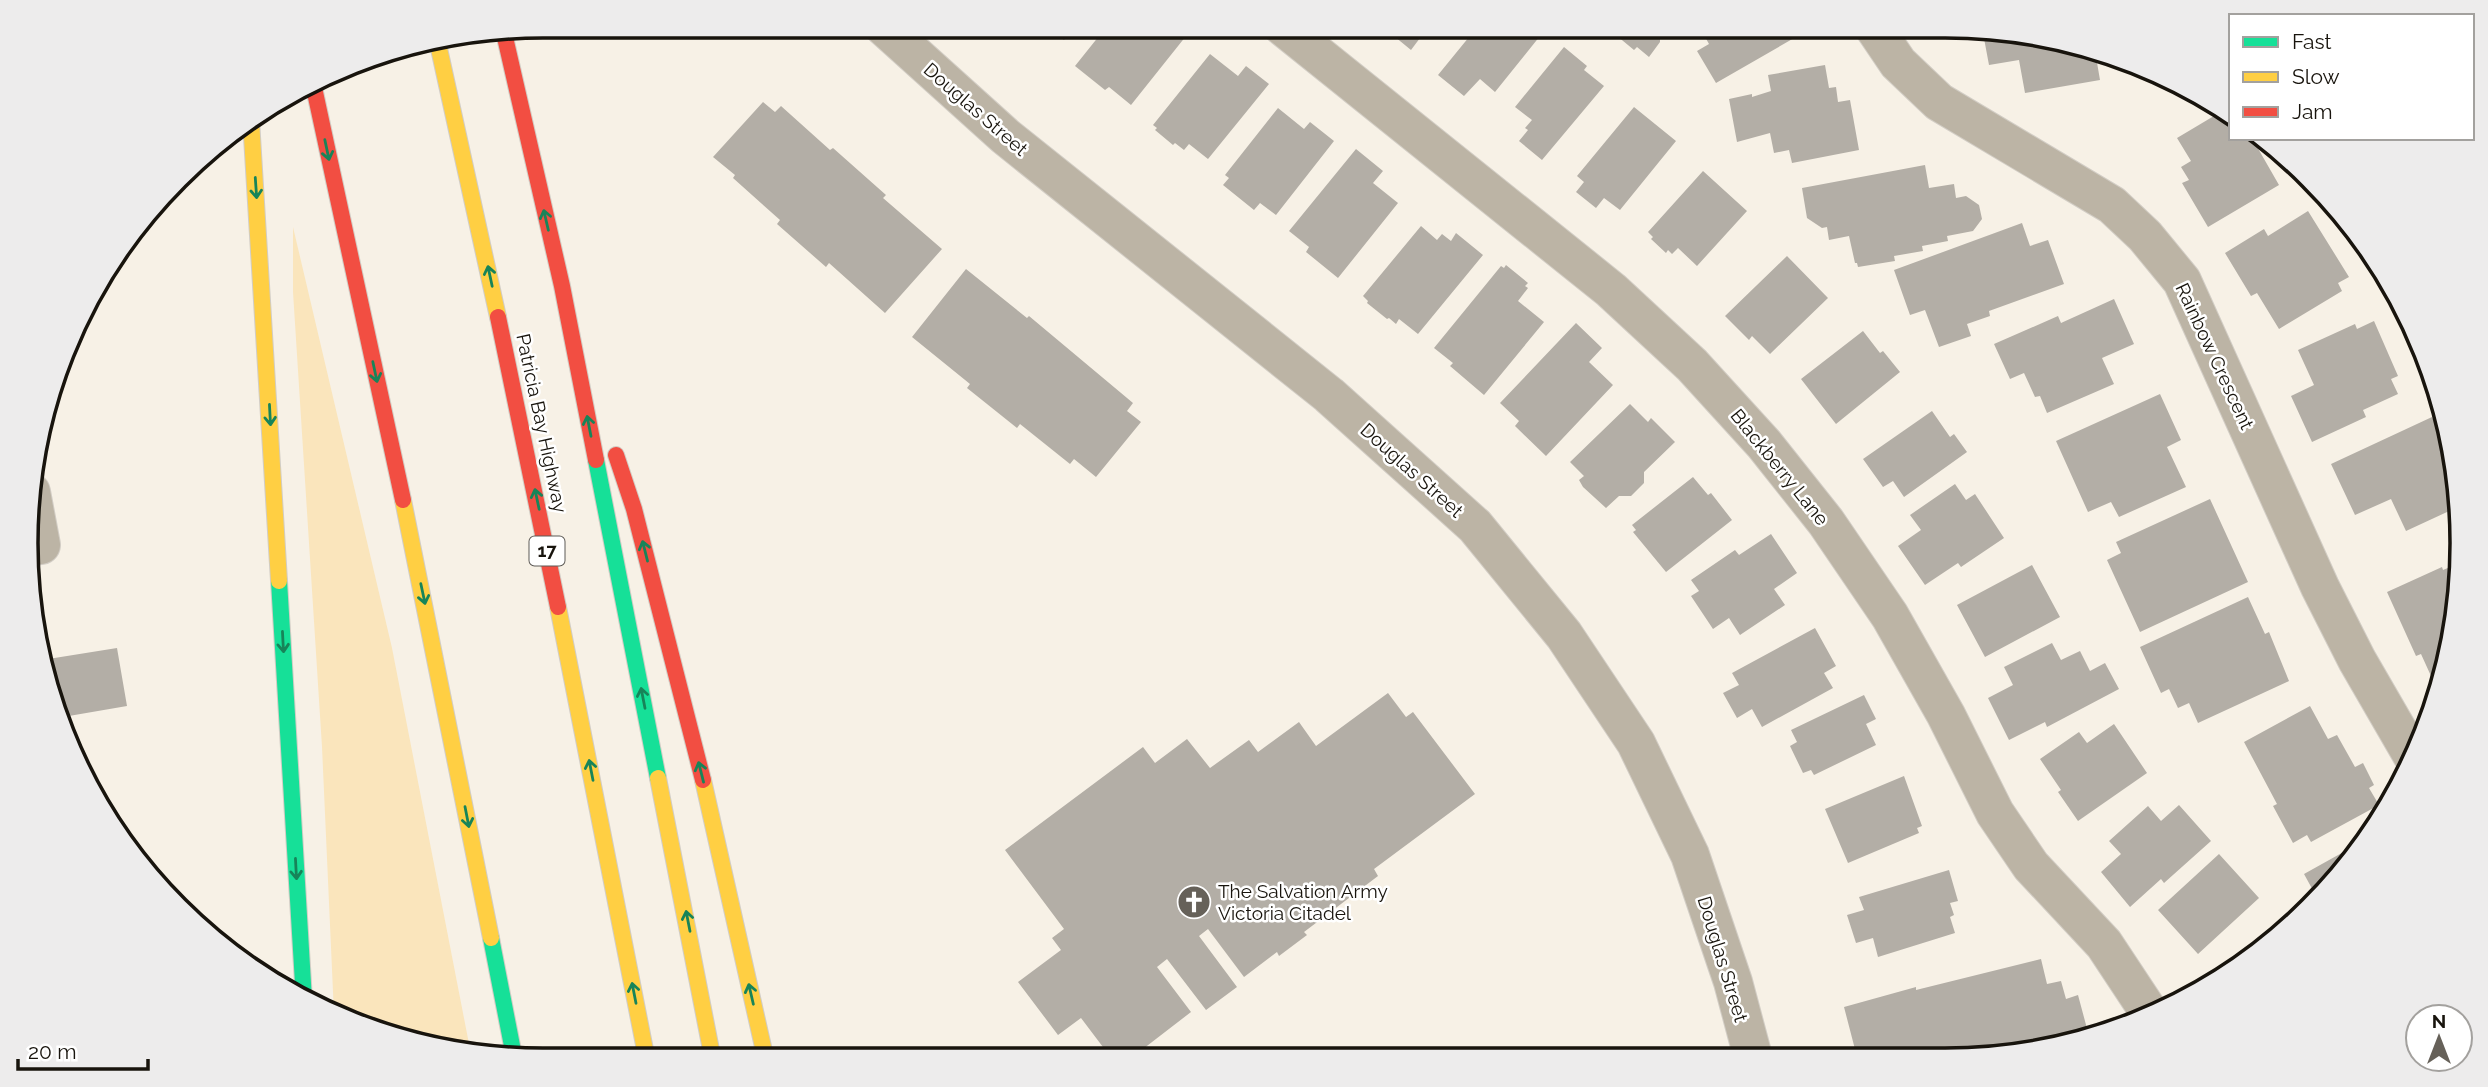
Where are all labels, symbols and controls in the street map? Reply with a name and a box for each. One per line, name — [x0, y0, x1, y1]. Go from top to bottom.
legend — [2229, 14, 2474, 140]
text: Fast — [2292, 29, 2332, 54]
street label: Douglas Street — [920, 58, 1033, 160]
text: Slow — [2292, 64, 2340, 89]
text: Jam — [2292, 99, 2333, 124]
one-way arrow — [322, 138, 335, 160]
one-way arrow — [249, 176, 262, 199]
one-way arrow — [539, 209, 553, 232]
one-way arrow — [482, 265, 496, 288]
street label: Rainbow Crescent — [2171, 279, 2259, 433]
street label: Patricia Bay Highway — [512, 331, 572, 515]
one-way arrow — [369, 360, 383, 383]
one-way arrow — [263, 403, 276, 426]
street label: Blackberry Lane — [1726, 404, 1834, 530]
one-way arrow — [582, 415, 596, 438]
street label: Douglas Street — [1356, 418, 1468, 522]
one-way arrow — [529, 488, 543, 511]
road number: 17 — [530, 536, 564, 566]
one-way arrow — [638, 540, 651, 563]
one-way arrow — [417, 582, 431, 605]
one-way arrow — [277, 630, 290, 653]
one-way arrow — [636, 687, 650, 710]
one-way arrow — [584, 759, 597, 782]
one-way arrow — [693, 761, 707, 784]
one-way arrow — [461, 805, 475, 828]
one-way arrow — [290, 857, 303, 880]
place label: The Salvation Army Victoria Citadel — [1218, 880, 1388, 924]
church icon: The Salvation Army Victoria Citadel — [1175, 883, 1213, 921]
street label: Douglas Street — [1693, 894, 1753, 1025]
one-way arrow — [680, 910, 694, 933]
one-way arrow — [627, 982, 641, 1005]
one-way arrow — [744, 983, 757, 1005]
north arrow — [2404, 1003, 2474, 1073]
text: N — [2432, 1010, 2446, 1032]
scale bar — [18, 1028, 147, 1072]
text: 20 m — [28, 1039, 76, 1064]

